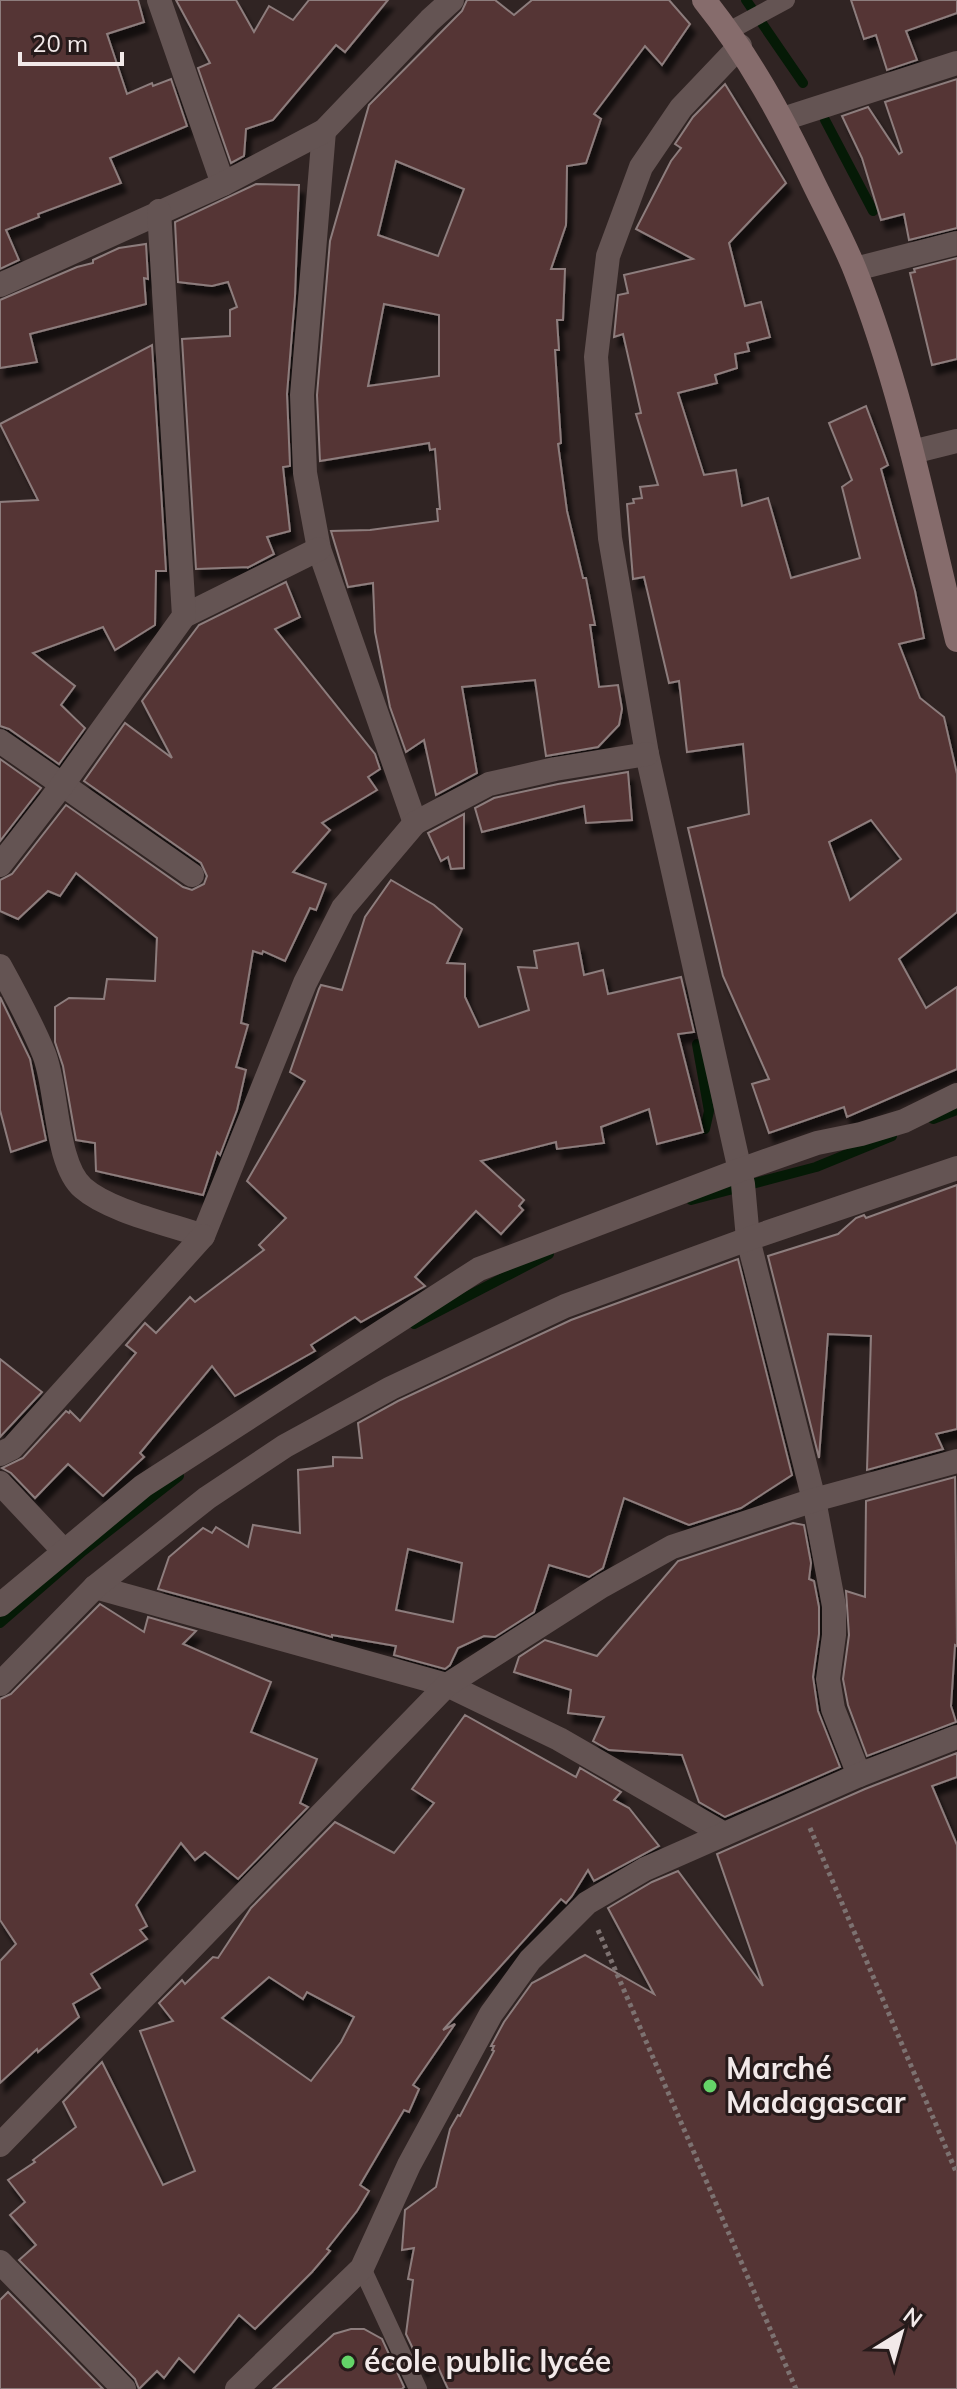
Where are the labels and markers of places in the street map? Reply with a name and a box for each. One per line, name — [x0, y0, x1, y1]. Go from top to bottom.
place label: Marché Madagascar — [726, 2049, 906, 2121]
marker: Marché Madagascar — [701, 2077, 719, 2095]
place label: école public lycée — [364, 2342, 611, 2380]
marker: école public lycée — [339, 2353, 357, 2371]

